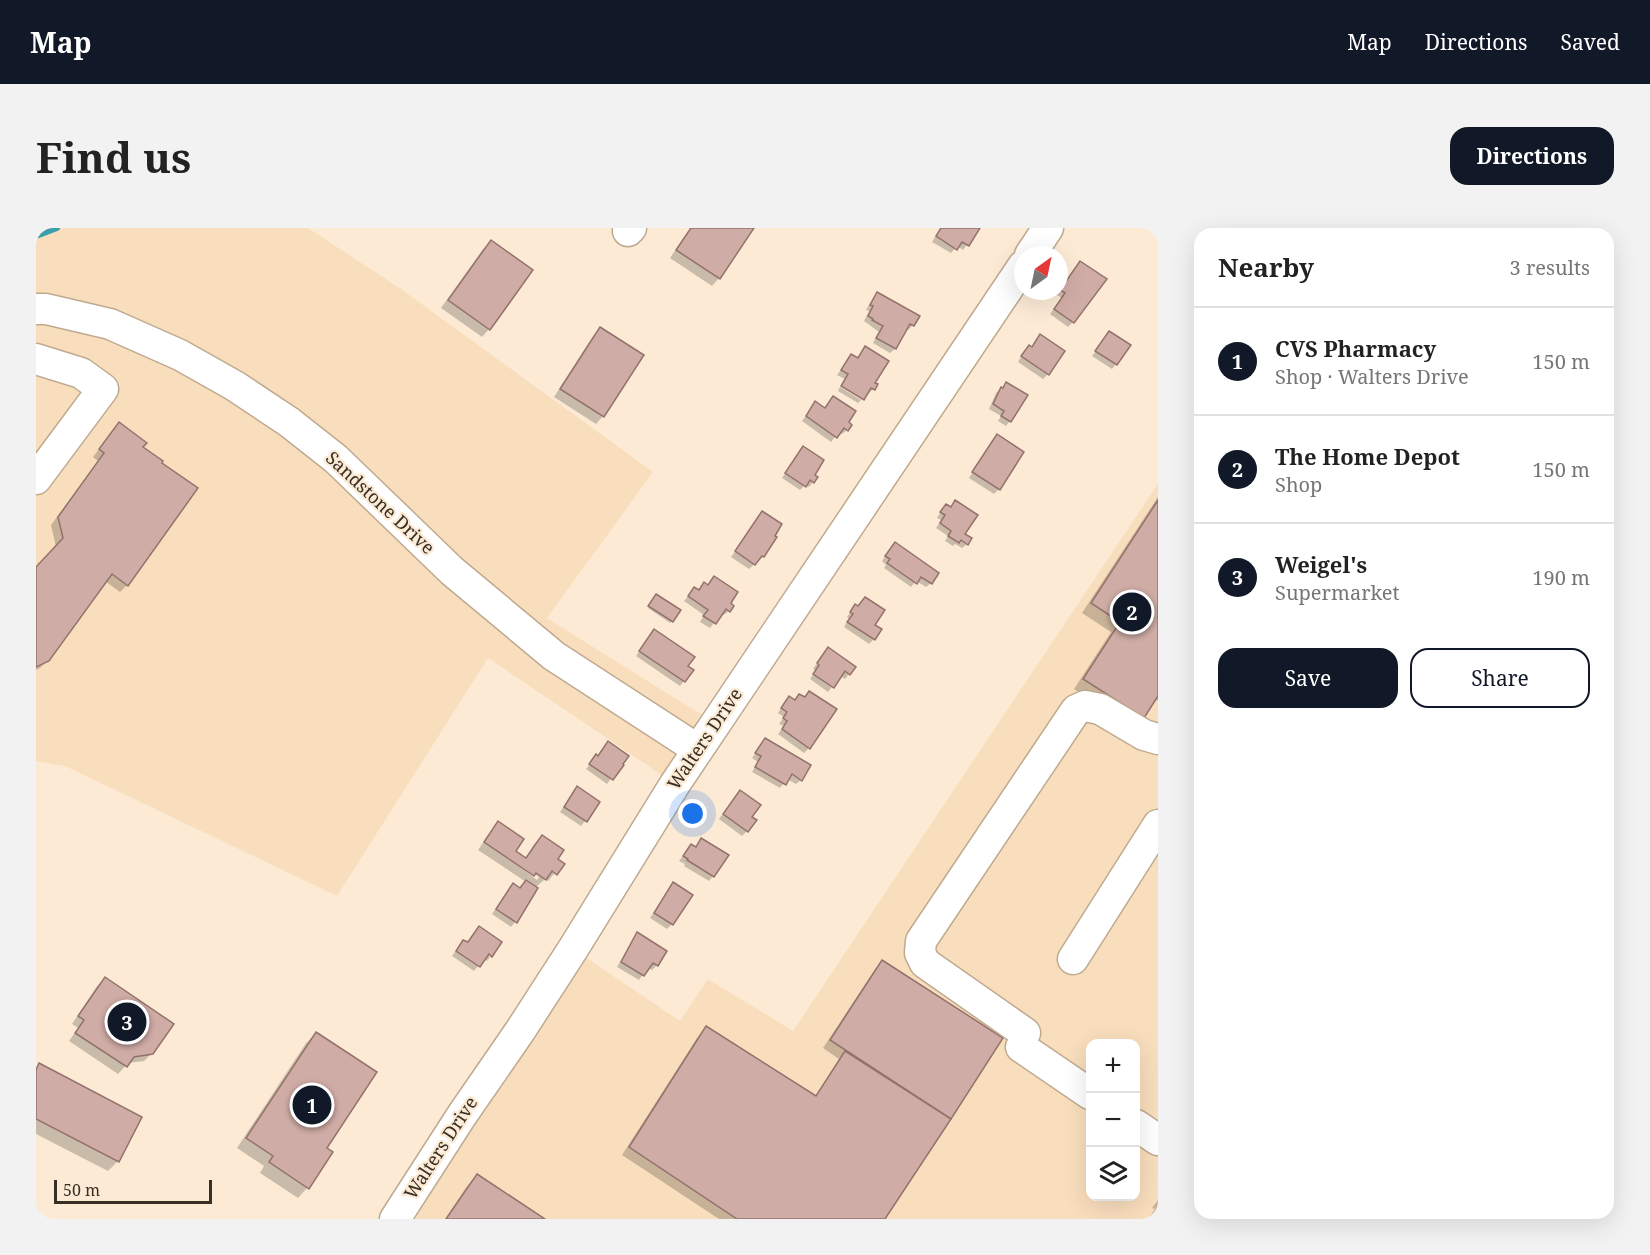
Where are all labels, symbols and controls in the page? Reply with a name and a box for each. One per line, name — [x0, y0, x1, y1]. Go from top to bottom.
text: Map — [30, 23, 92, 61]
text: Map — [1347, 28, 1392, 56]
text: Directions — [1425, 28, 1527, 56]
text: Saved — [1560, 28, 1620, 56]
button: Directions — [1450, 127, 1614, 185]
text: Find us — [36, 128, 191, 185]
north arrow — [1014, 246, 1068, 300]
text: Nearby — [1218, 249, 1314, 285]
text: 3 results — [1510, 254, 1590, 281]
text: CVS Pharmacy — [1275, 333, 1436, 363]
text: 1 — [1232, 348, 1243, 375]
text: 150 m — [1532, 348, 1590, 375]
text: Shop · Walters Drive — [1275, 363, 1469, 390]
text: The Home Depot — [1275, 441, 1460, 471]
street label: Sandstone Drive — [321, 446, 440, 559]
text: 2 — [1232, 456, 1243, 483]
text: 150 m — [1532, 456, 1590, 483]
text: Shop — [1275, 471, 1322, 498]
text: Weigel's — [1275, 549, 1367, 579]
text: 3 — [1232, 564, 1243, 591]
text: 190 m — [1532, 564, 1590, 591]
text: Supermarket — [1275, 579, 1400, 606]
pin: 2 — [1112, 590, 1152, 634]
button: Save — [1218, 648, 1398, 708]
button: Share — [1410, 648, 1590, 708]
street label: Walters Drive — [661, 683, 747, 794]
your location — [678, 799, 707, 828]
pin: 3 — [108, 1000, 146, 1044]
map controls — [1086, 1039, 1140, 1201]
button: + — [1086, 1039, 1140, 1093]
pin: 1 — [292, 1082, 332, 1128]
street label: Walters Drive — [398, 1091, 482, 1203]
button: − — [1086, 1093, 1140, 1147]
button: layers — [1086, 1147, 1140, 1201]
scale bar — [54, 1177, 212, 1204]
text: 50 m — [63, 1179, 100, 1201]

